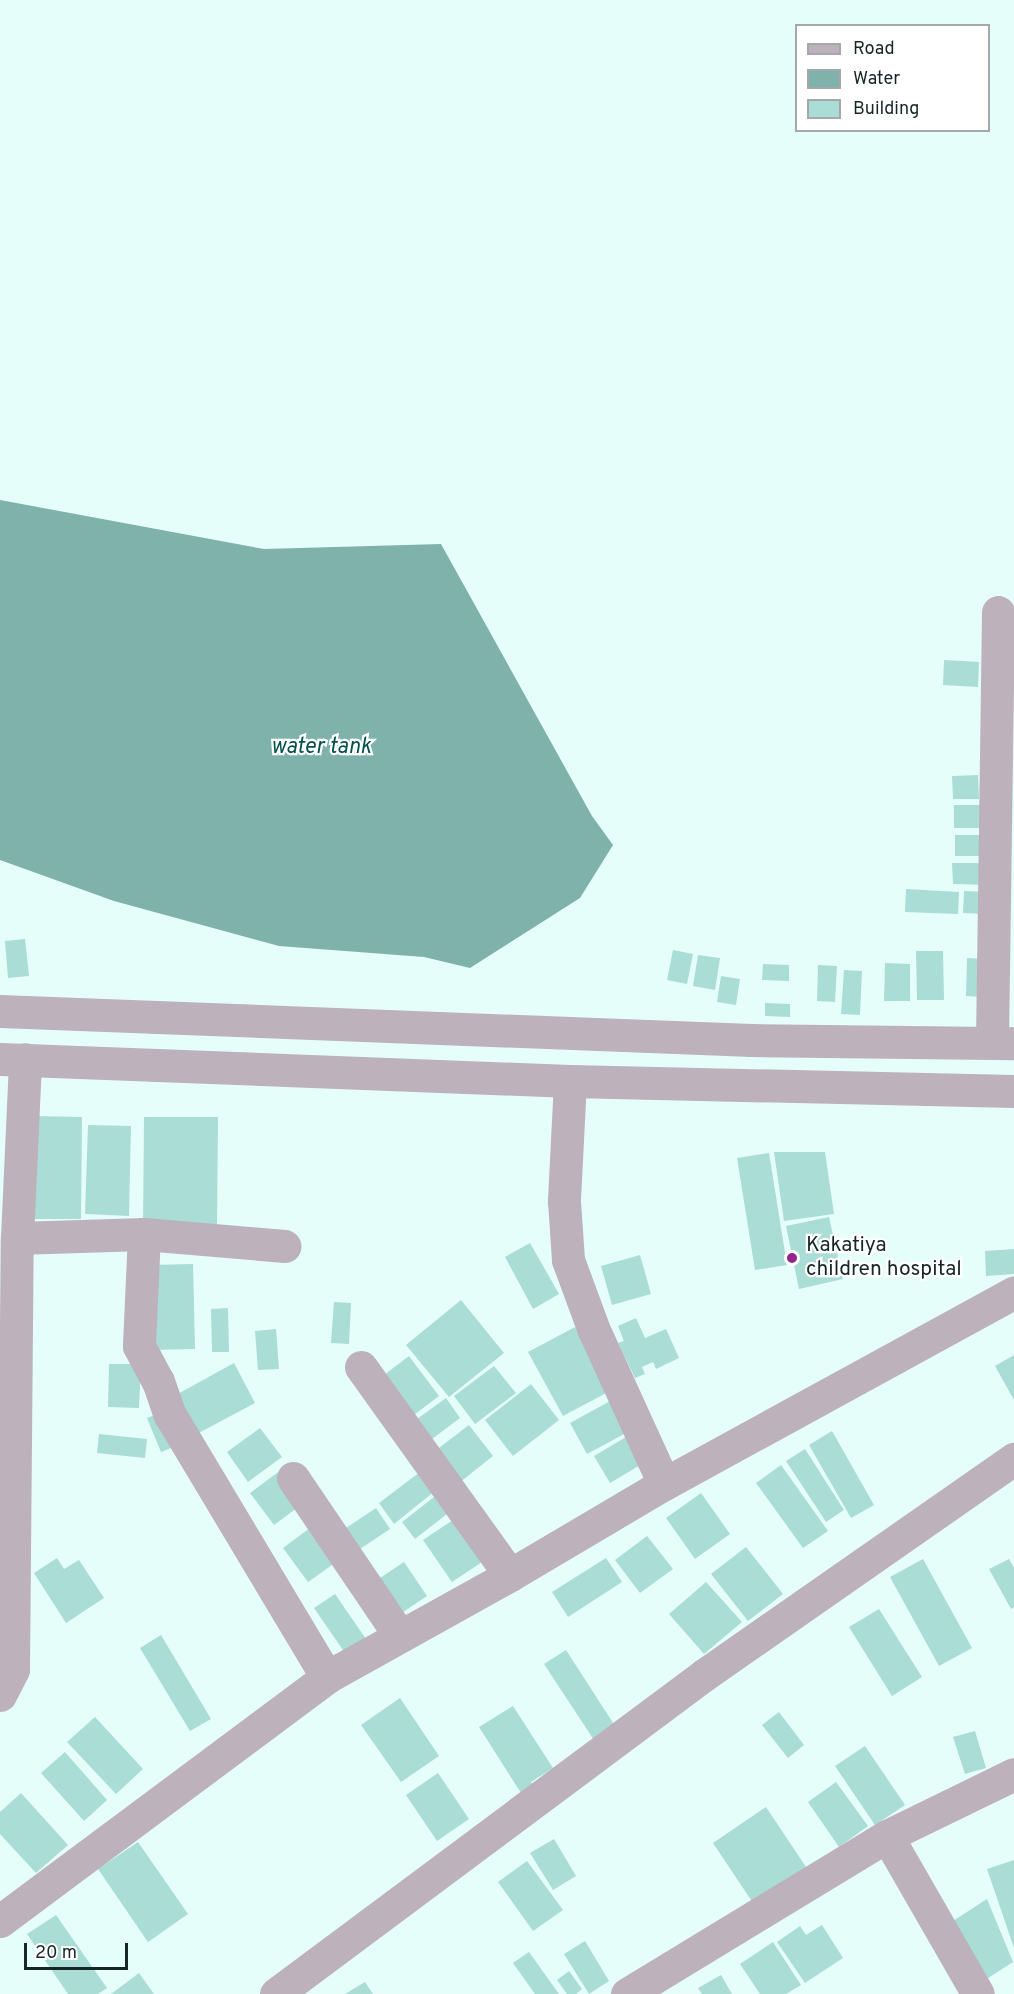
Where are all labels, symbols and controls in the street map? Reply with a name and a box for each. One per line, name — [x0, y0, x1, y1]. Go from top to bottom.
legend — [795, 24, 990, 132]
text: Road — [853, 38, 895, 61]
text: Water — [853, 68, 900, 91]
text: Building — [853, 98, 919, 121]
water label: water tank — [271, 735, 371, 761]
place label: Kakatiya children hospital — [806, 1233, 962, 1283]
marker: Kakatiya children hospital — [783, 1249, 801, 1267]
scale bar — [27, 1931, 130, 1969]
text: 20 m — [35, 1942, 77, 1965]

